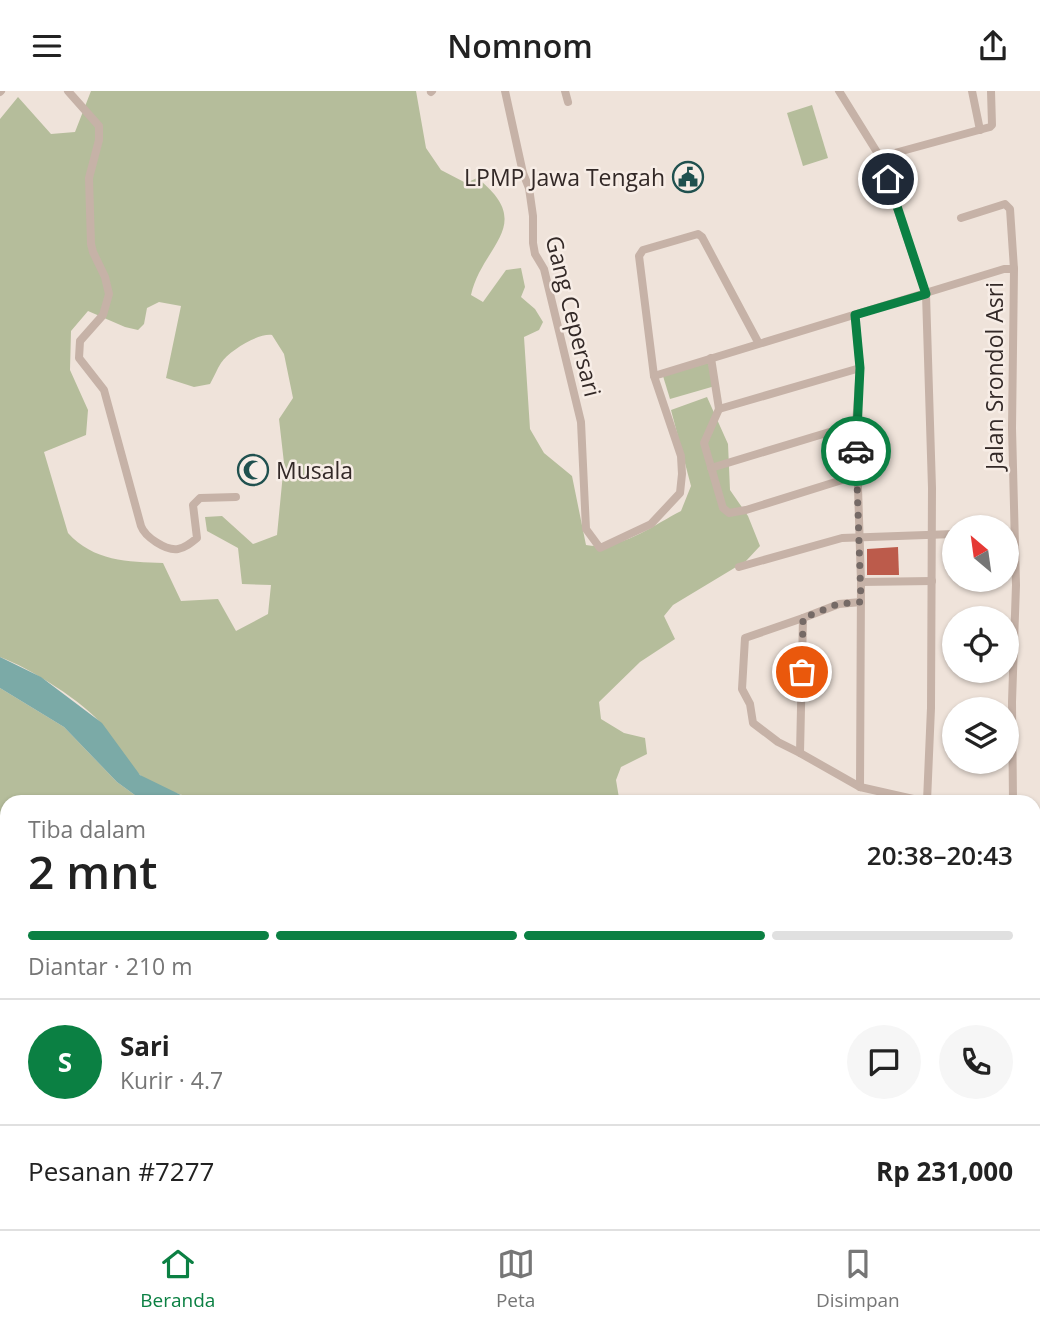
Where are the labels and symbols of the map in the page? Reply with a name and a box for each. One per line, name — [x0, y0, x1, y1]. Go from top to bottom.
pin — [858, 149, 918, 209]
public building icon: LPMP Jawa Tengah — [671, 160, 705, 194]
place label: LPMP Jawa Tengah — [464, 161, 665, 193]
street label: Gang Cepersari — [539, 232, 609, 400]
street label: Jalan Srondol Asri — [978, 282, 1010, 472]
courier — [821, 416, 891, 486]
mosque icon: Musala — [236, 453, 270, 487]
place label: Musala — [276, 454, 353, 486]
north arrow — [942, 515, 1018, 591]
pin — [772, 642, 832, 702]

